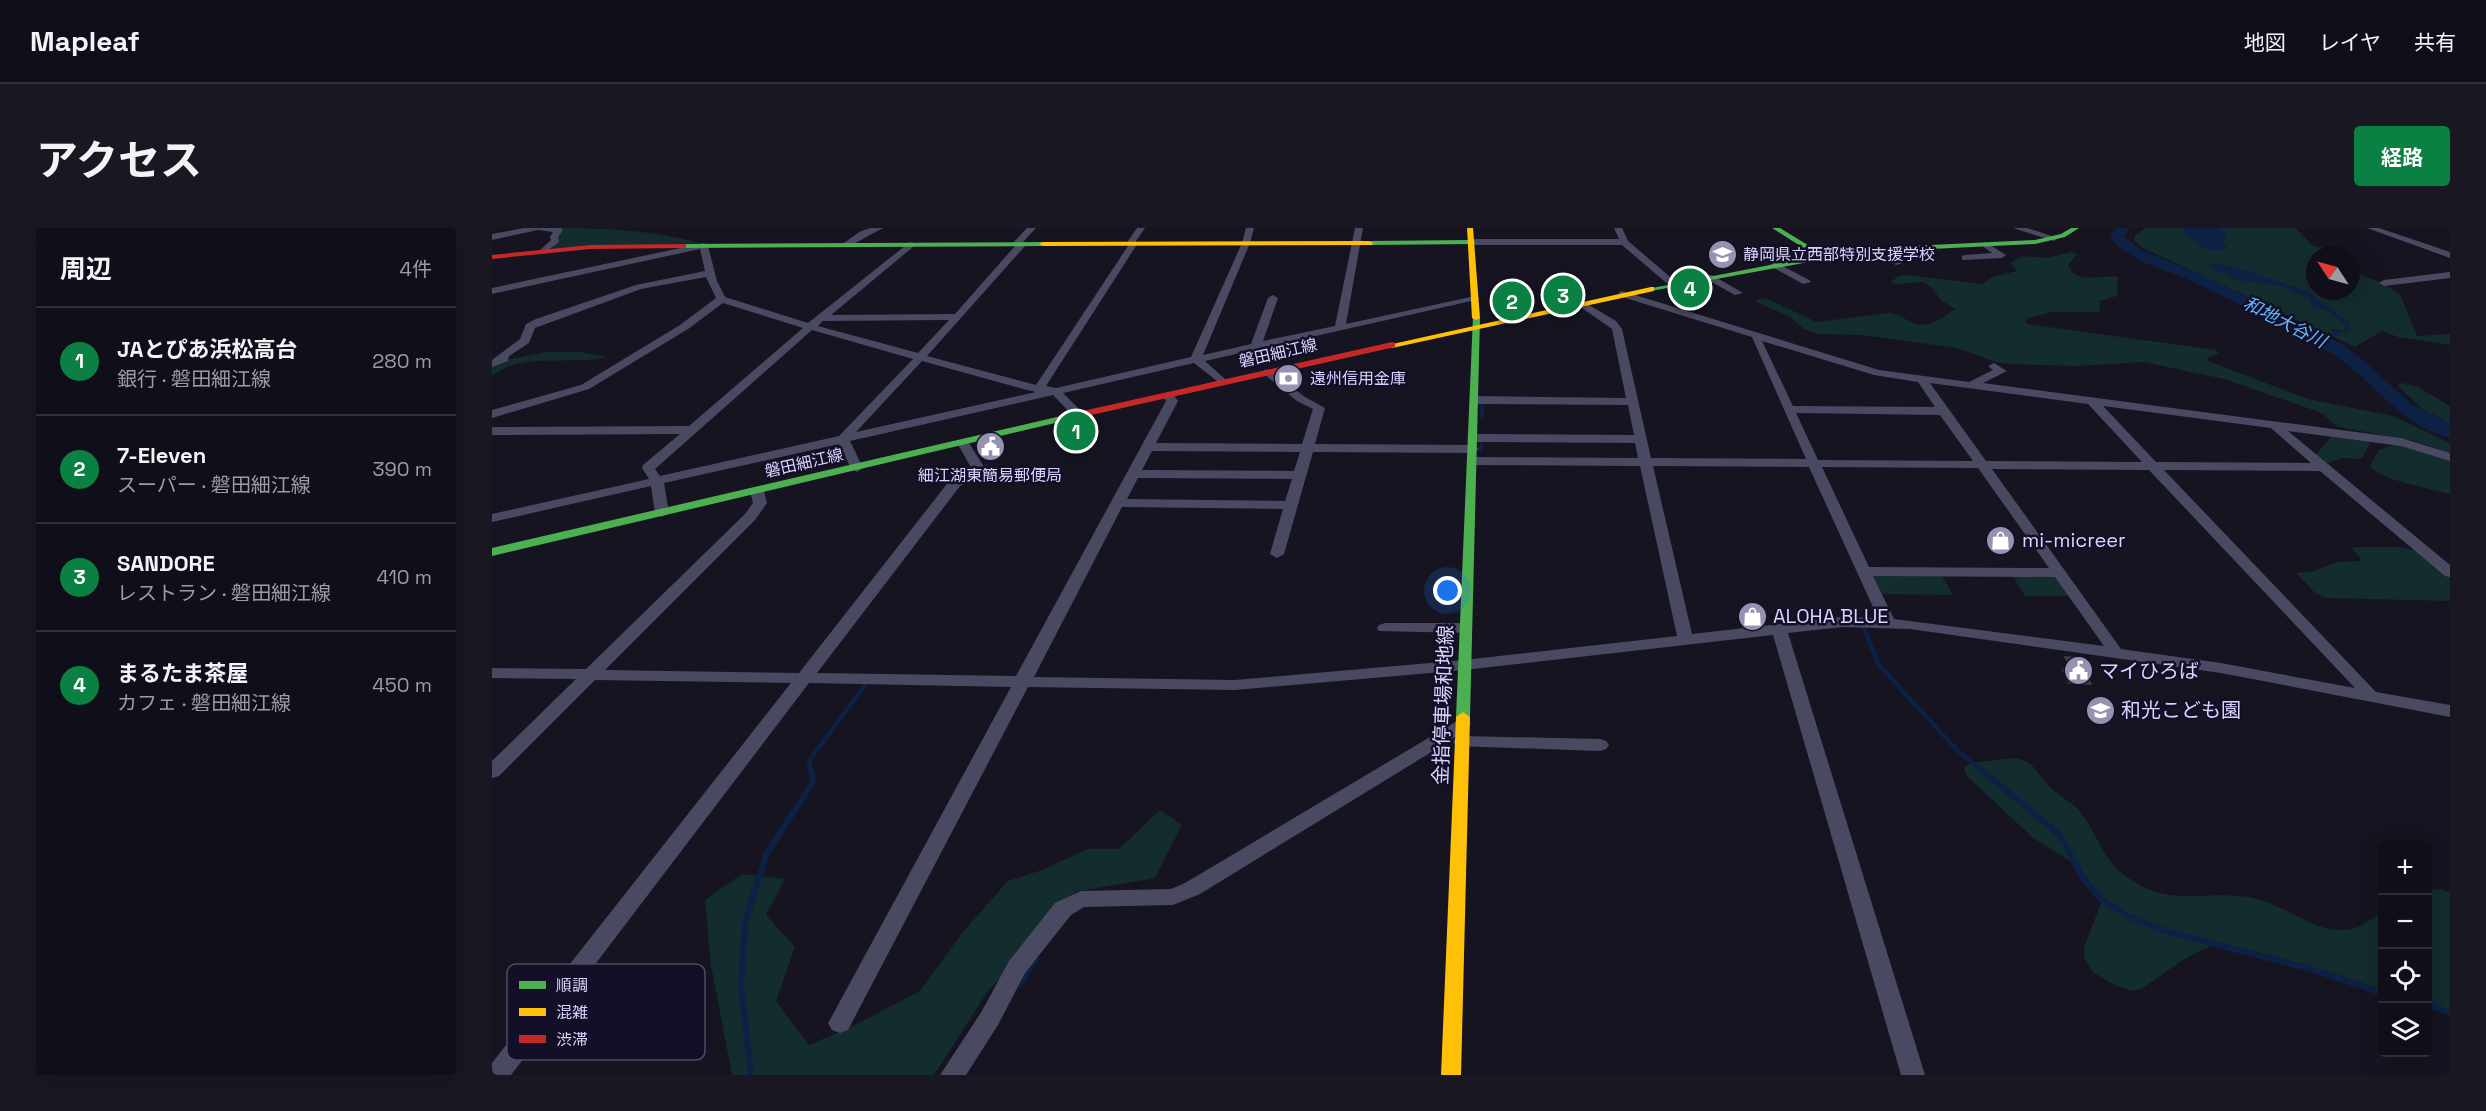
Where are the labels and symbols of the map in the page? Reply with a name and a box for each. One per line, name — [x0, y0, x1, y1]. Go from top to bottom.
school or university icon: 静岡県立西部特別支援学校 — [1706, 238, 1738, 270]
place label: 静岡県立西部特別支援学校 — [1743, 244, 1935, 265]
north arrow — [2306, 246, 2360, 300]
pin: 4 — [1670, 266, 1710, 310]
pin: 3 — [1544, 272, 1582, 318]
pin: 2 — [1492, 278, 1532, 324]
water label: 和地大谷川 — [2240, 291, 2332, 354]
street label: 磐田細江線 — [1237, 334, 1319, 372]
bank icon: 遠州信用金庫 — [1273, 362, 1305, 394]
place label: 遠州信用金庫 — [1310, 368, 1406, 389]
pin: 1 — [1056, 408, 1096, 454]
public building icon: 細江湖東簡易郵便局 — [974, 431, 1006, 463]
street label: 磐田細江線 — [763, 444, 845, 482]
place label: 細江湖東簡易郵便局 — [918, 465, 1062, 486]
shop icon: mi-micreer — [1985, 524, 2017, 556]
place label: mi-micreer — [2022, 527, 2126, 553]
your location — [1433, 576, 1462, 605]
shop icon: ALOHA BLUE — [1736, 600, 1768, 632]
place label: ALOHA BLUE — [1773, 603, 1889, 629]
street label: 金指停車場和地線 — [1427, 625, 1459, 785]
public building icon: マイひろば — [2062, 655, 2094, 687]
place label: マイひろば — [2099, 658, 2199, 684]
school or university icon: 和光こども園 — [2084, 694, 2116, 726]
place label: 和光こども園 — [2121, 697, 2241, 723]
legend — [507, 964, 705, 1060]
text: 順調 — [556, 975, 588, 996]
text: 混雑 — [556, 1002, 588, 1023]
text: 渋滞 — [556, 1029, 588, 1050]

